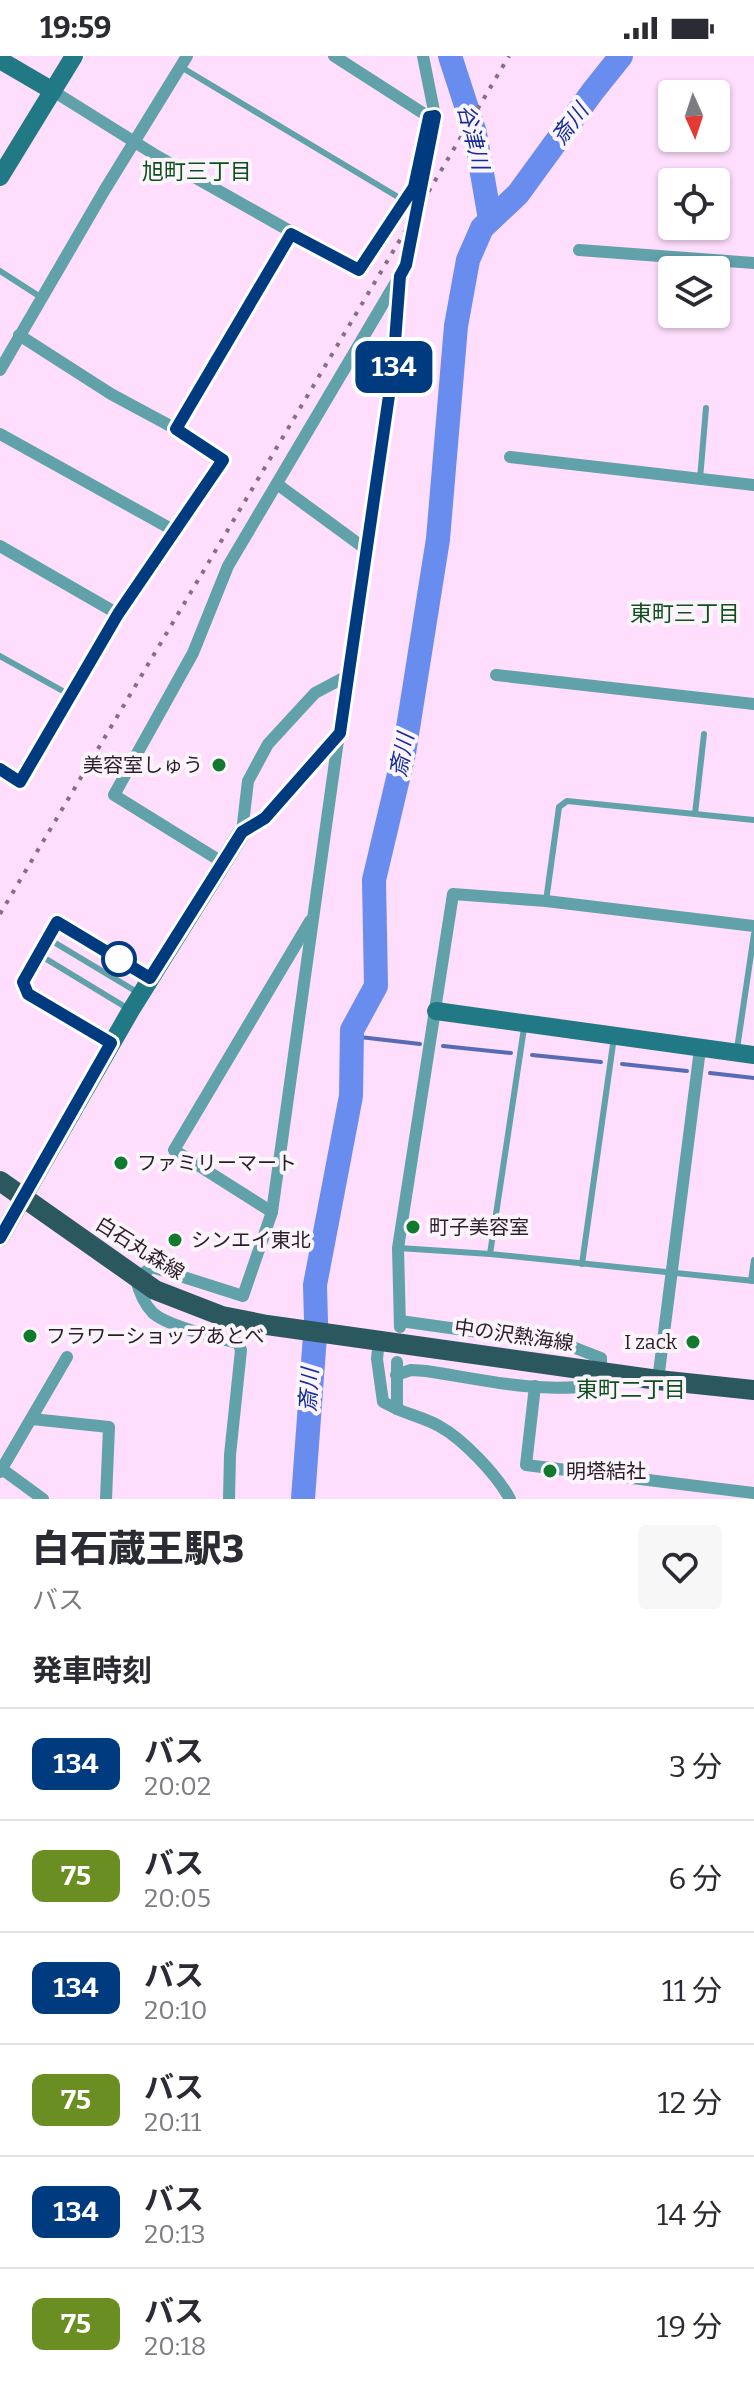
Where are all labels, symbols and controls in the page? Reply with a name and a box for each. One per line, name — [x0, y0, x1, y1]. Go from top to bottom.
text: 19:59 — [40, 10, 112, 46]
north arrow — [658, 80, 730, 152]
map controls — [658, 80, 730, 328]
water label: 斎川 — [546, 97, 595, 150]
water label: 谷津川 — [452, 102, 495, 174]
district label: 旭町三丁目 — [142, 158, 252, 185]
button: locate — [658, 168, 730, 240]
button: layers — [658, 256, 730, 328]
line badge: 134 — [348, 341, 440, 393]
text: 134 — [371, 350, 417, 383]
district label: 東町三丁目 — [630, 600, 740, 627]
water label: 斎川 — [385, 729, 420, 779]
place label: 美容室しゅう — [83, 753, 203, 777]
marker: 美容室しゅう — [210, 756, 228, 774]
unlabelled marker — [102, 942, 136, 976]
place label: ファミリーマート — [137, 1151, 297, 1175]
marker: ファミリーマート — [112, 1154, 130, 1172]
street label: 白石丸森線 — [91, 1211, 189, 1285]
place label: 町子美容室 — [429, 1215, 529, 1239]
marker: 町子美容室 — [404, 1218, 422, 1236]
place label: シンエイ東北 — [191, 1228, 311, 1252]
marker: シンエイ東北 — [166, 1231, 184, 1249]
street label: 中の沢熱海線 — [453, 1315, 575, 1355]
place label: フラワーショップあとべ — [46, 1324, 265, 1348]
marker: フラワーショップあとべ — [21, 1327, 39, 1345]
place label: I zack — [624, 1330, 678, 1354]
marker: I zack — [684, 1333, 702, 1351]
water label: 斎川 — [294, 1365, 324, 1413]
district label: 東町二丁目 — [576, 1376, 686, 1403]
place label: 明塔結社 — [566, 1459, 646, 1483]
marker: 明塔結社 — [541, 1462, 559, 1480]
button: heart — [638, 1525, 722, 1609]
text: 白石蔵王駅3 — [32, 1526, 244, 1572]
text: バス — [32, 1585, 84, 1616]
text: 発車時刻 — [32, 1653, 152, 1689]
text: バス — [144, 1734, 204, 1770]
text: 134 — [53, 1747, 99, 1780]
text: 3 分 — [669, 1749, 722, 1785]
text: 20:02 — [144, 1771, 211, 1802]
text: バス — [144, 1846, 204, 1882]
text: 75 — [61, 1859, 91, 1892]
text: 6 分 — [668, 1861, 722, 1897]
text: 20:05 — [144, 1883, 211, 1914]
text: バス — [144, 1958, 204, 1994]
text: 134 — [53, 1971, 99, 2004]
text: 11 分 — [662, 1973, 722, 2009]
text: 20:10 — [144, 1995, 208, 2026]
text: バス — [144, 2070, 204, 2106]
text: 75 — [61, 2083, 91, 2116]
text: 12 分 — [658, 2085, 722, 2121]
text: 20:11 — [144, 2107, 201, 2138]
text: バス — [144, 2182, 204, 2218]
text: 134 — [53, 2195, 99, 2228]
text: 14 分 — [656, 2197, 722, 2233]
text: 20:13 — [144, 2219, 206, 2250]
text: バス — [144, 2294, 204, 2330]
text: 75 — [61, 2307, 91, 2340]
text: 19 分 — [656, 2309, 722, 2345]
text: 20:18 — [144, 2331, 206, 2362]

